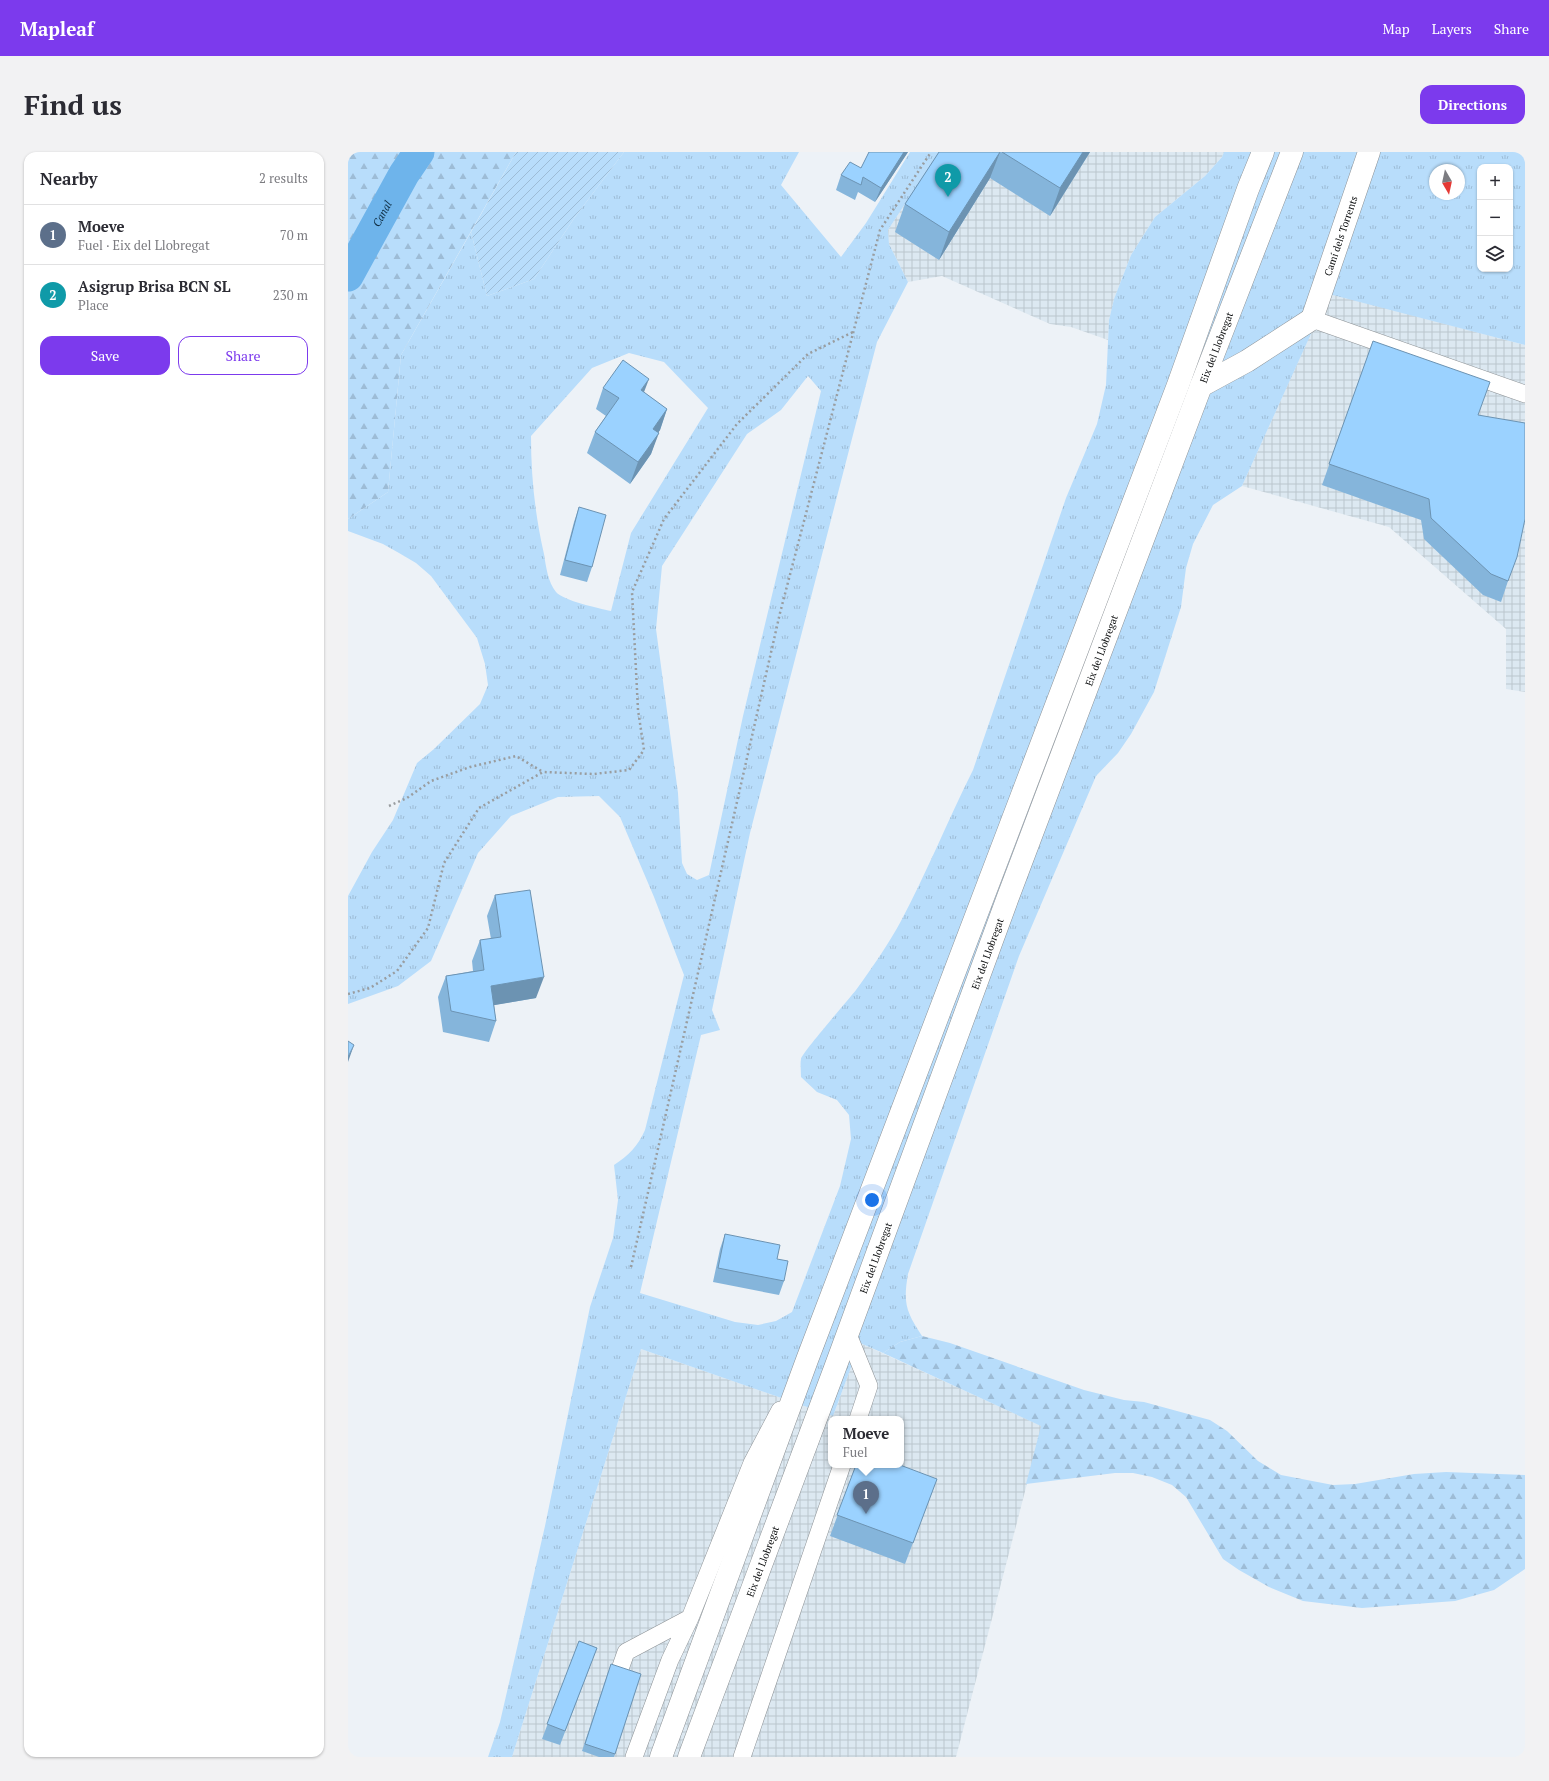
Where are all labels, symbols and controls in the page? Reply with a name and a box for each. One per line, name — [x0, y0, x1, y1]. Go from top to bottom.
text: Mapleaf — [20, 16, 94, 41]
text: Map — [1383, 19, 1410, 38]
text: Layers — [1432, 19, 1472, 38]
text: Share — [1494, 19, 1529, 38]
button: Directions — [1420, 85, 1525, 124]
text: Find us — [24, 86, 122, 123]
pin: 2 — [935, 164, 961, 197]
north arrow — [1429, 164, 1465, 200]
map controls — [1477, 164, 1513, 272]
button: + — [1477, 164, 1513, 200]
text: Nearby — [40, 167, 98, 190]
text: 2 results — [259, 169, 308, 187]
street label: Camí dels Torrents — [1321, 194, 1361, 278]
water label: Canal — [369, 198, 395, 229]
button: − — [1477, 200, 1513, 236]
text: Moeve — [78, 216, 125, 236]
text: 1 — [49, 226, 57, 244]
text: 70 m — [280, 226, 308, 244]
text: Fuel · Eix del Llobregat — [78, 236, 210, 254]
button: layers — [1477, 236, 1513, 272]
text: Asigrup Brisa BCN SL — [78, 276, 231, 296]
text: 2 — [49, 286, 57, 304]
text: 230 m — [273, 286, 308, 304]
text: Place — [78, 296, 109, 314]
street label: Eix del Llobregat — [1197, 310, 1236, 385]
button: Save — [40, 336, 170, 375]
button: Share — [178, 336, 308, 375]
street label: Eix del Llobregat — [1082, 613, 1121, 688]
street label: Eix del Llobregat — [969, 916, 1007, 991]
your location — [862, 1190, 882, 1210]
street label: Eix del Llobregat — [857, 1220, 895, 1295]
popup — [828, 1416, 904, 1468]
text: Moeve — [843, 1423, 889, 1443]
text: Fuel — [843, 1443, 868, 1461]
pin: 1 — [853, 1481, 879, 1514]
street label: Eix del Llobregat — [744, 1524, 782, 1599]

